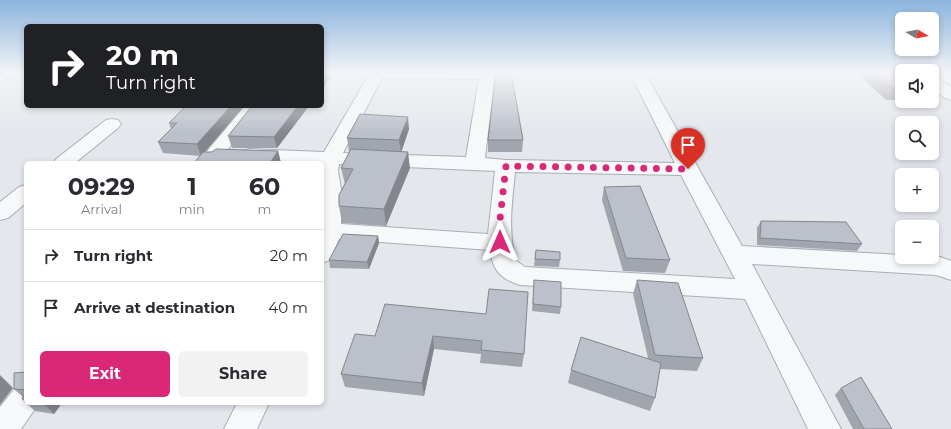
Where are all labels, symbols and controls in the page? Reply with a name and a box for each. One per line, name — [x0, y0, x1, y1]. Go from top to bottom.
north arrow — [895, 12, 939, 56]
map controls — [895, 12, 939, 264]
text: 20 m — [106, 38, 179, 72]
icon: right — [40, 40, 92, 92]
button: sound — [895, 64, 939, 108]
text: Turn right — [106, 72, 196, 94]
button: search — [895, 116, 939, 160]
pin — [671, 128, 705, 169]
icon: arrive — [677, 134, 699, 156]
button: + — [895, 168, 939, 212]
text: 09:29 — [68, 172, 135, 201]
text: 1 — [187, 172, 197, 201]
text: 60 — [249, 172, 280, 201]
text: Arrival — [81, 201, 122, 217]
text: min — [179, 201, 205, 217]
text: m — [258, 201, 271, 217]
button: − — [895, 220, 939, 264]
position arrow — [479, 221, 521, 263]
icon: right — [40, 245, 62, 267]
text: Turn right — [74, 246, 153, 265]
text: 20 m — [270, 246, 308, 265]
icon: arrive — [40, 297, 62, 319]
text: Arrive at destination — [74, 298, 235, 317]
text: 40 m — [268, 298, 308, 317]
button: Exit — [40, 351, 170, 397]
button: Share — [178, 351, 308, 397]

